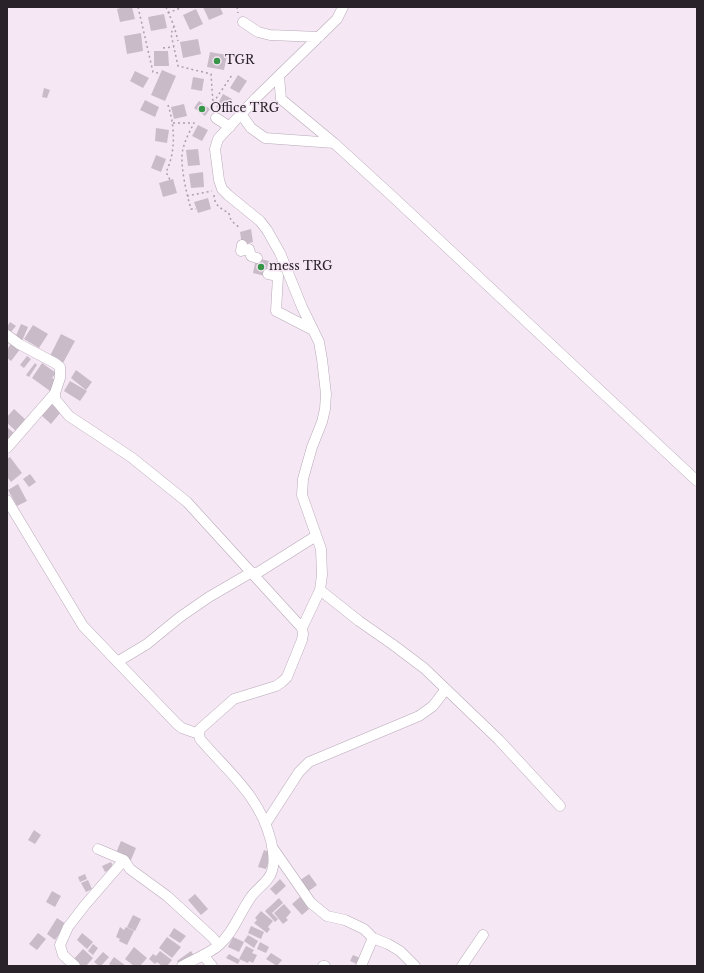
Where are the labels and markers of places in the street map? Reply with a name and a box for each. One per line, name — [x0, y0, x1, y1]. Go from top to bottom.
place label: TGR — [225, 54, 254, 68]
marker: TGR — [212, 56, 222, 66]
place label: Office TRG — [210, 102, 279, 116]
marker: Office TRG — [197, 104, 207, 114]
place label: mess TRG — [269, 260, 332, 274]
marker: mess TRG — [256, 262, 266, 272]

